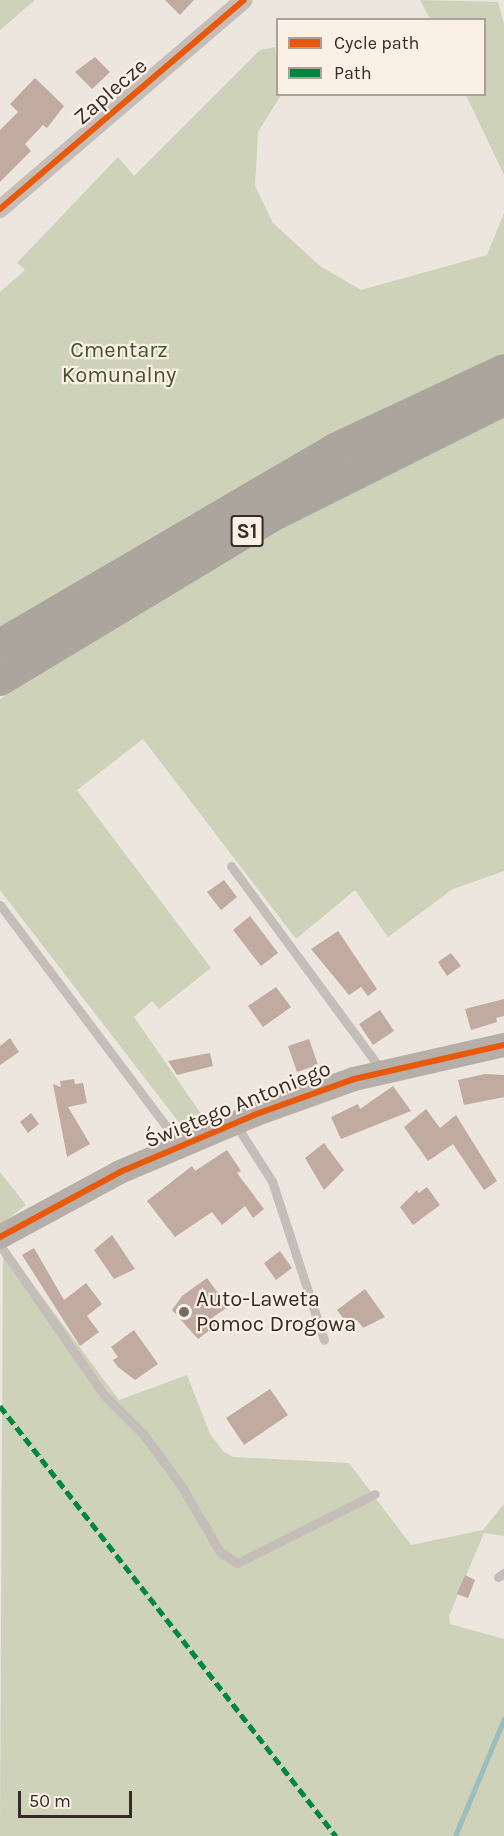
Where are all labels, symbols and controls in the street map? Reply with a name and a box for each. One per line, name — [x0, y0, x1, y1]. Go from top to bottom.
legend — [276, 18, 486, 96]
text: Cycle path — [334, 32, 419, 54]
street label: Zaplecze — [69, 53, 153, 131]
text: Path — [334, 62, 372, 84]
park label: Cmentarz Komunalny — [62, 337, 176, 388]
road number: S1 — [230, 513, 264, 549]
street label: Świętego Antoniego — [141, 1056, 335, 1154]
place label: Auto-Laweta Pomoc Drogowa — [196, 1286, 356, 1338]
marker: Auto-Laweta Pomoc Drogowa — [177, 1305, 191, 1319]
scale bar — [21, 1779, 135, 1817]
text: 50 m — [29, 1790, 71, 1812]

